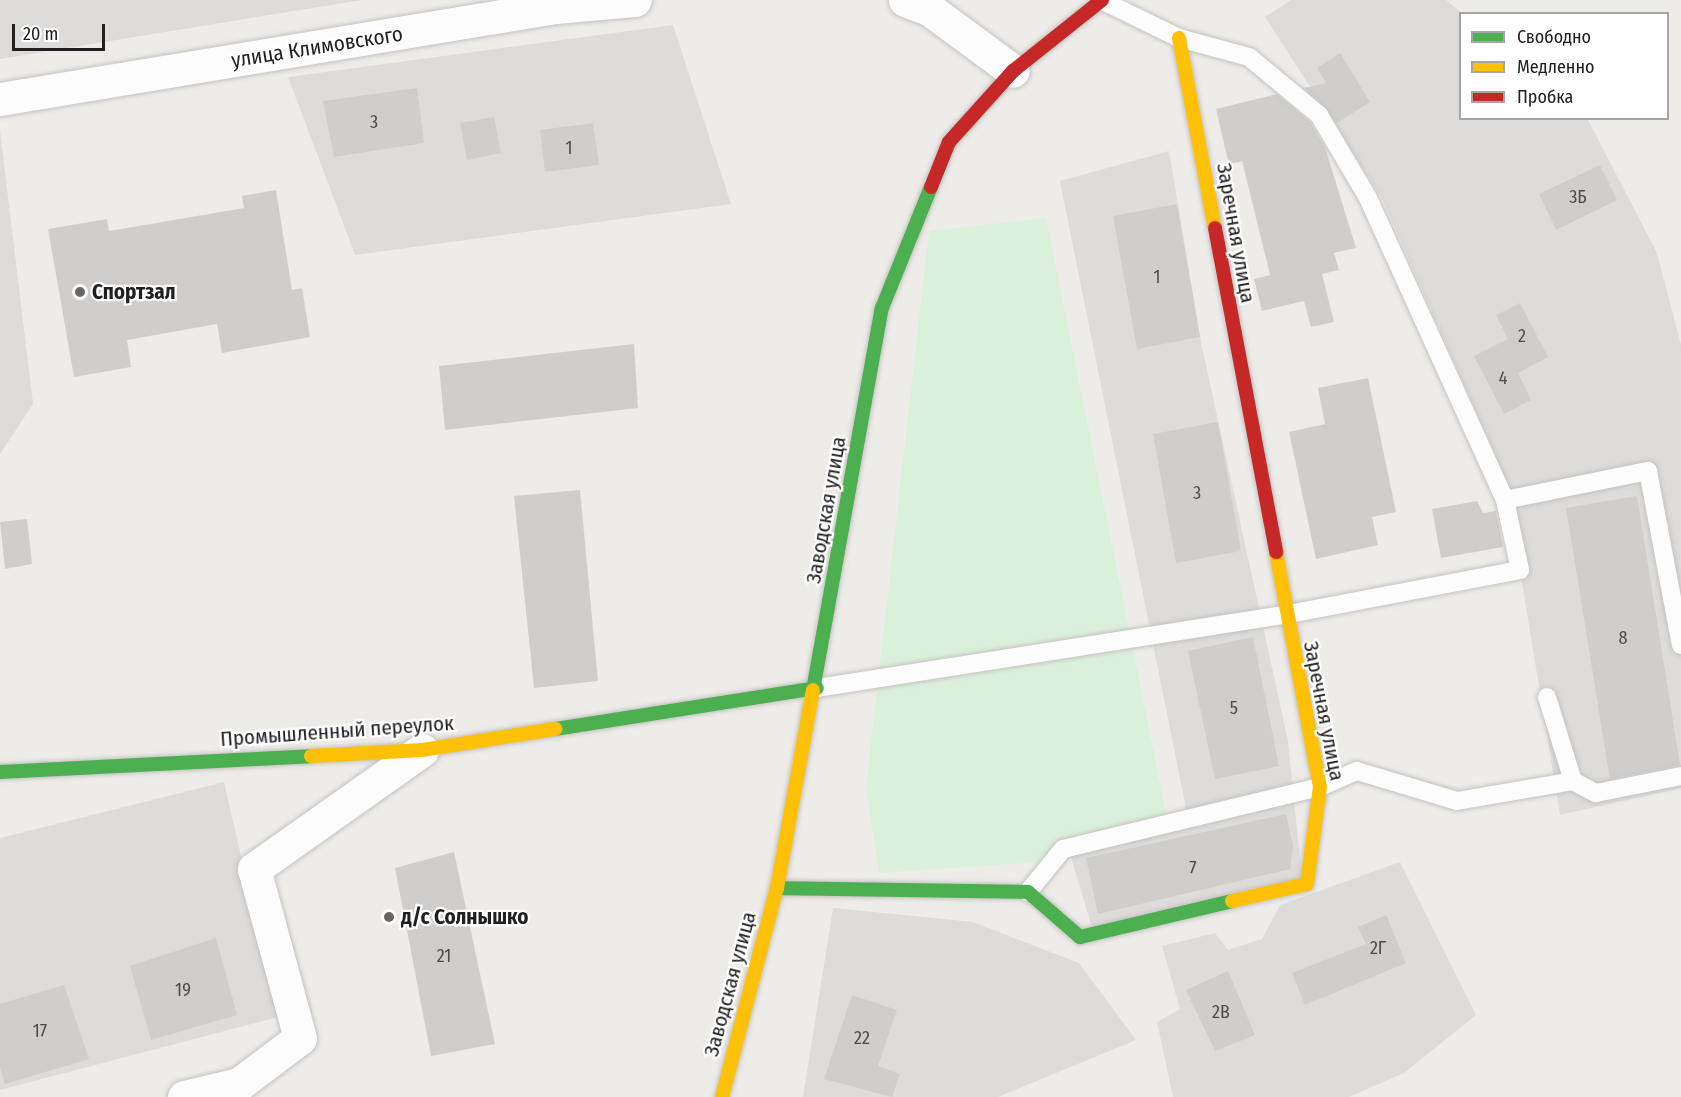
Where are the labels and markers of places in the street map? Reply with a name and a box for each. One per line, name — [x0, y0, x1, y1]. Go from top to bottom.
place label: Спортзал — [92, 279, 176, 305]
marker: Спортзал — [73, 285, 87, 299]
place label: д/с Солнышко — [401, 904, 528, 930]
marker: д/с Солнышко — [382, 910, 396, 924]

